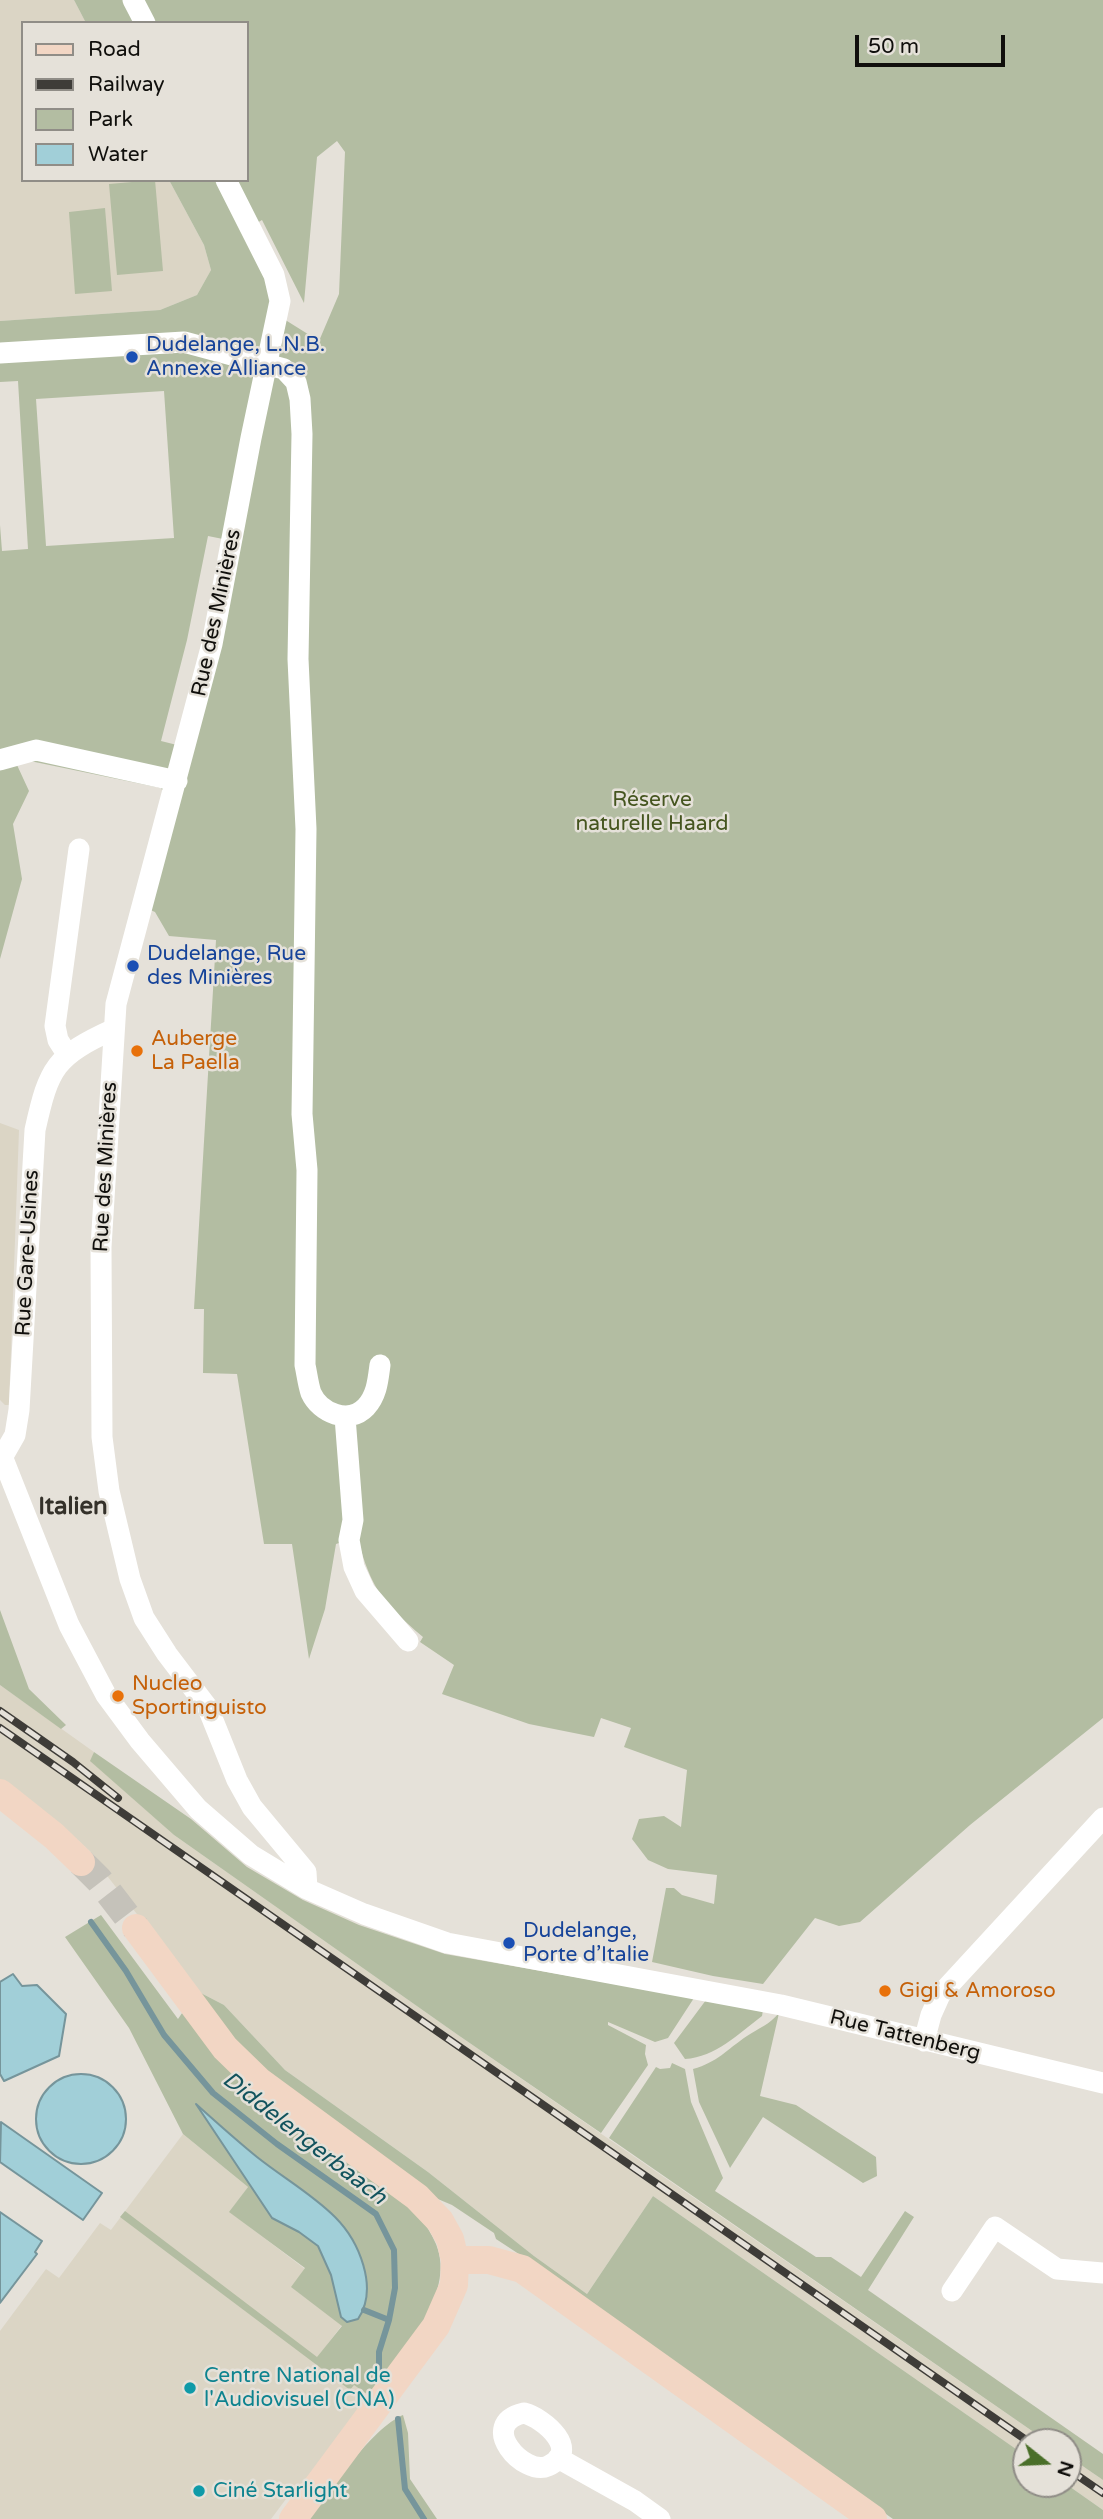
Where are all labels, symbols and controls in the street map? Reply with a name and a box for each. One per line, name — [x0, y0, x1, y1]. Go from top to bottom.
legend — [21, 21, 248, 182]
scale bar — [858, 21, 1009, 65]
text: 50 m — [868, 34, 919, 59]
text: Road — [88, 37, 141, 62]
text: Railway — [88, 72, 165, 97]
text: Park — [88, 107, 133, 132]
text: Water — [88, 142, 148, 167]
place label: Dudelange, L.N.B. Annexe Alliance — [146, 332, 325, 382]
marker: Dudelange, L.N.B. Annexe Alliance — [124, 349, 140, 365]
street label: Rue des Minières — [187, 527, 247, 699]
park label: Réserve naturelle Haard — [575, 787, 729, 837]
place label: Dudelange, Rue des Minières — [147, 941, 306, 991]
marker: Dudelange, Rue des Minières — [125, 958, 141, 974]
place label: Auberge La Paella — [151, 1026, 240, 1076]
marker: Auberge La Paella — [129, 1043, 145, 1059]
street label: Rue des Minières — [89, 1081, 123, 1253]
street label: Rue Gare-Usines — [11, 1169, 45, 1337]
district label: Italien — [38, 1494, 108, 1522]
place label: Nucleo Sportinguisto — [132, 1671, 267, 1721]
marker: Nucleo Sportinguisto — [110, 1688, 126, 1704]
place label: Dudelange, Porte d’Italie — [523, 1918, 649, 1968]
marker: Dudelange, Porte d’Italie — [501, 1935, 517, 1951]
place label: Gigi & Amoroso — [899, 1978, 1056, 2004]
marker: Gigi & Amoroso — [877, 1983, 893, 1999]
street label: Rue Tattenberg — [827, 2005, 983, 2067]
water label: Diddelengerbaach — [216, 2066, 392, 2212]
place label: Centre National de l'Audiovisuel (CNA) — [204, 2363, 394, 2413]
marker: Centre National de l'Audiovisuel (CNA) — [182, 2380, 198, 2396]
north arrow — [1012, 2428, 1082, 2498]
text: N — [1052, 2458, 1078, 2480]
place label: Ciné Starlight — [213, 2478, 348, 2504]
marker: Ciné Starlight — [191, 2483, 207, 2499]

